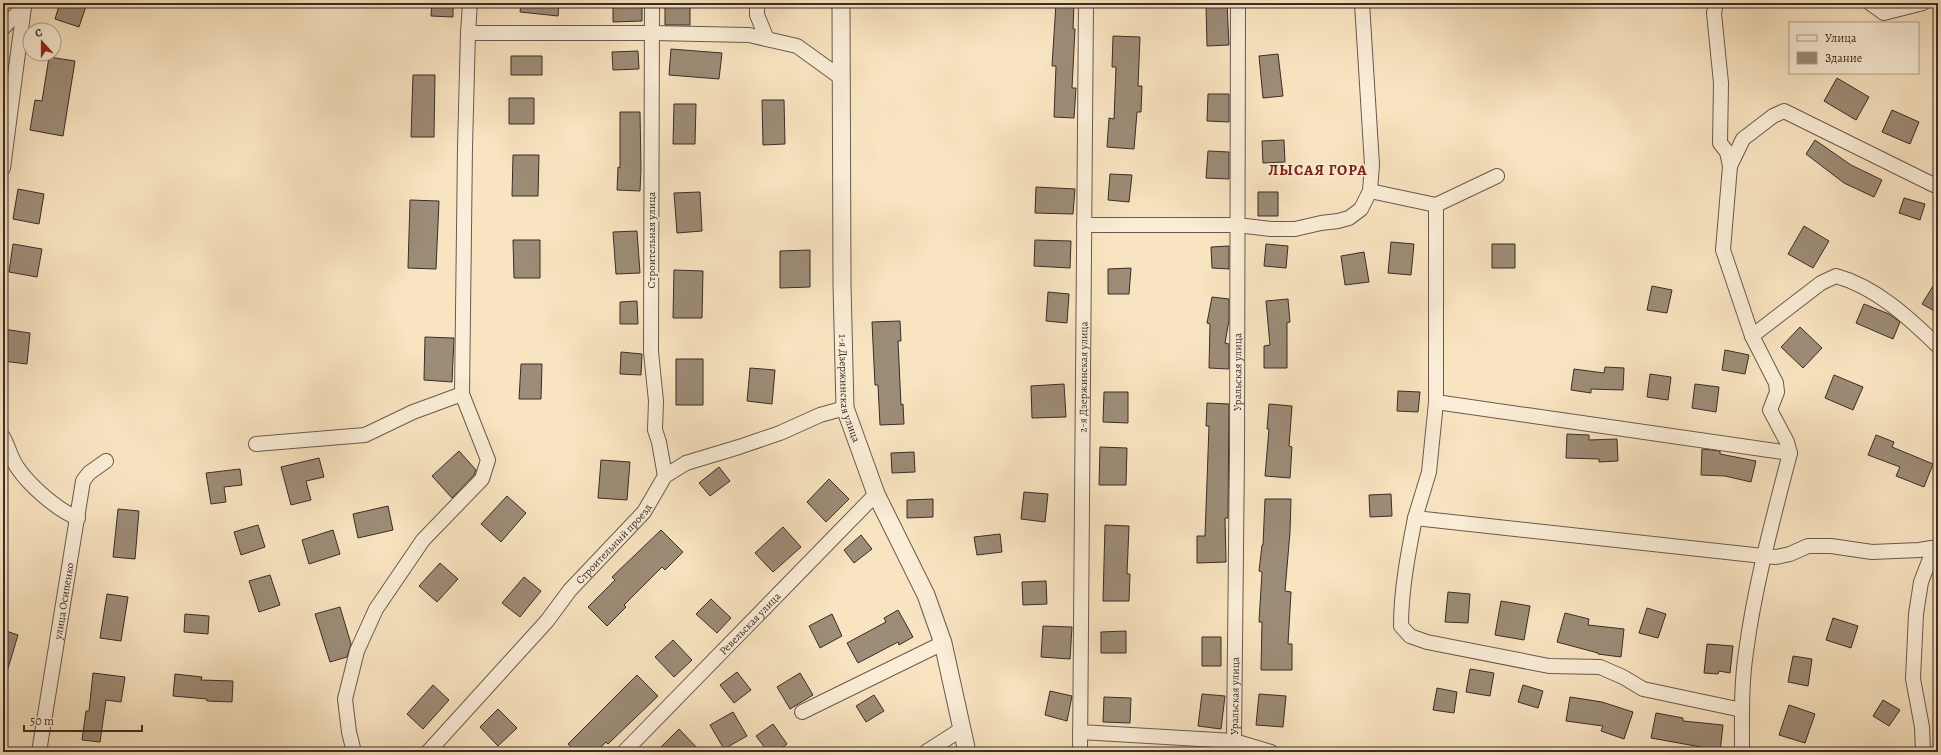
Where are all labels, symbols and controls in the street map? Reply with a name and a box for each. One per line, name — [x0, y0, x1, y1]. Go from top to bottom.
north arrow — [22, 22, 62, 62]
legend — [1789, 22, 1919, 74]
text: С — [33, 25, 45, 41]
text: Улица — [1825, 30, 1857, 46]
text: Здание — [1825, 50, 1862, 66]
district label: ЛЫСАЯ ГОРА — [1268, 160, 1368, 180]
street label: Строительная улица — [644, 191, 659, 288]
street label: 2-я Дзержинская улица — [1076, 320, 1091, 433]
street label: Уральская улица — [1230, 332, 1245, 411]
street label: 1-я Дзержинская улица — [835, 334, 864, 445]
street label: Строительный проезд — [572, 501, 655, 588]
street label: улица Осипенко — [50, 561, 78, 642]
street label: Ревельская улица — [716, 588, 785, 658]
street label: Уральская улица — [1227, 656, 1243, 735]
scale bar — [24, 707, 142, 733]
text: 50 m — [30, 713, 54, 729]

